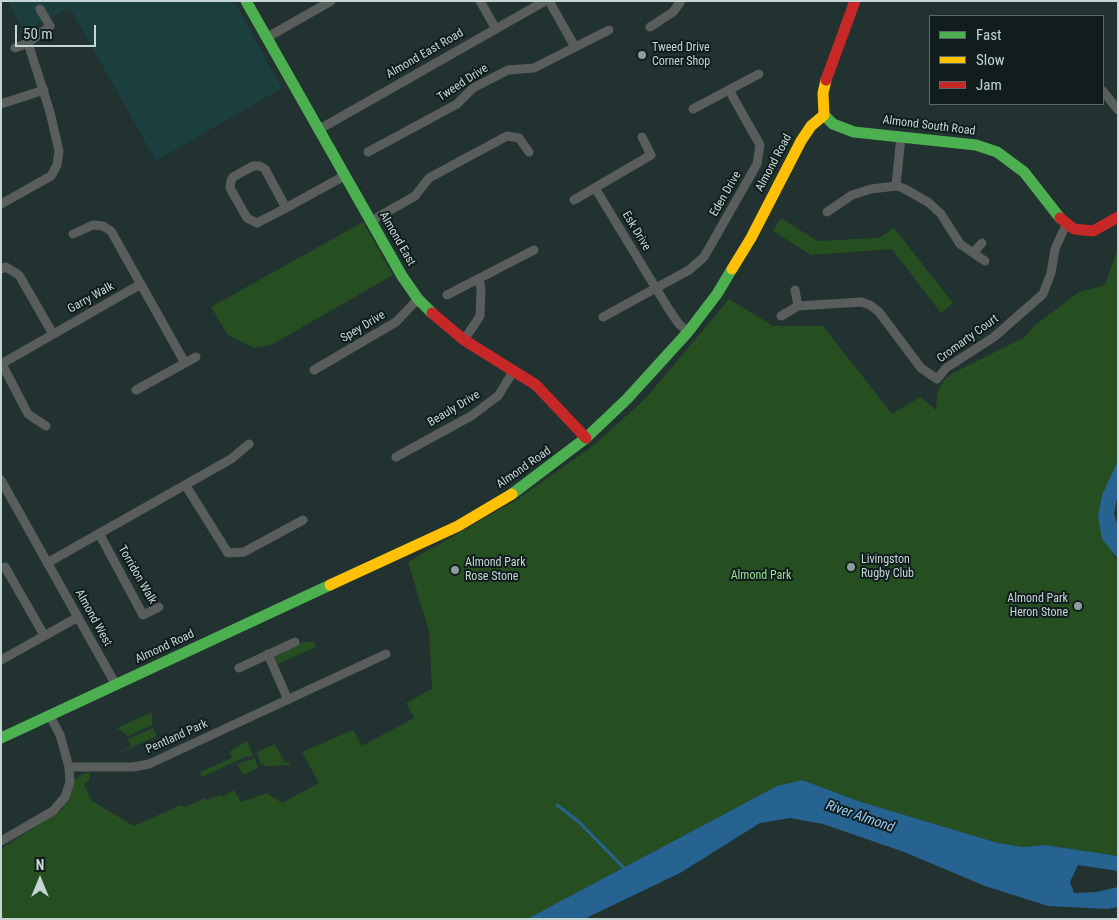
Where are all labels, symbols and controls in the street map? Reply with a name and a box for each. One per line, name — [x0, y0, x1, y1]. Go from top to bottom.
scale bar — [18, 15, 99, 47]
legend — [929, 15, 1104, 105]
text: 50 m — [23, 25, 53, 43]
street label: Almond East Road — [384, 26, 466, 82]
text: Fast — [976, 26, 1001, 44]
place label: Tweed Drive Corner Shop — [652, 41, 710, 69]
marker: Tweed Drive Corner Shop — [636, 49, 648, 61]
text: Slow — [976, 51, 1005, 69]
street label: Tweed Drive — [435, 61, 491, 105]
text: Jam — [976, 76, 1002, 94]
street label: Almond South Road — [882, 113, 976, 139]
street label: Almond Road — [753, 132, 795, 194]
street label: Eden Drive — [707, 169, 745, 219]
street label: Almond East — [376, 209, 418, 269]
street label: Esk Drive — [619, 209, 653, 253]
street label: Garry Walk — [65, 279, 117, 317]
street label: Spey Drive — [338, 308, 388, 346]
street label: Cromarty Court — [934, 312, 1002, 366]
street label: Beauly Drive — [425, 388, 483, 430]
street label: Almond Road — [494, 444, 554, 492]
street label: Torridon Walk — [114, 543, 160, 607]
place label: Livingston Rugby Club — [861, 553, 914, 581]
place label: Almond Park Rose Stone — [465, 556, 526, 584]
marker: Livingston Rugby Club — [845, 561, 857, 573]
marker: Almond Park Rose Stone — [449, 564, 461, 576]
park label: Almond Park — [731, 569, 791, 583]
street label: Almond West — [71, 587, 115, 649]
place label: Almond Park Heron Stone — [1007, 592, 1068, 620]
marker: Almond Park Heron Stone — [1072, 600, 1084, 612]
street label: Almond Road — [133, 627, 197, 667]
street label: Pentland Park — [144, 717, 210, 757]
water label: River Almond — [824, 797, 896, 837]
north arrow — [15, 855, 65, 905]
text: N — [36, 857, 44, 873]

